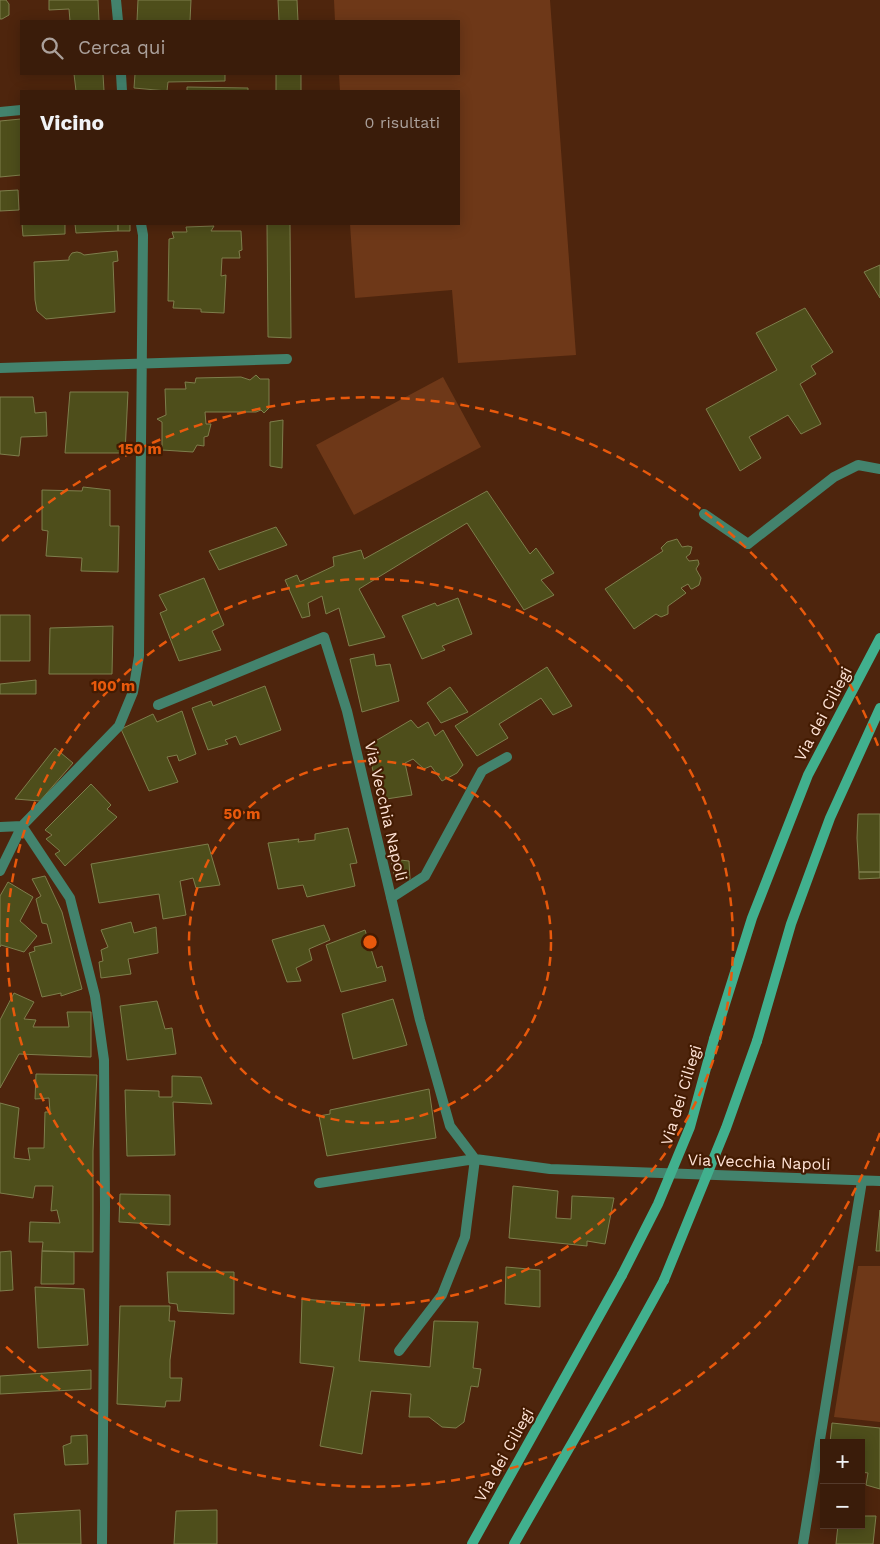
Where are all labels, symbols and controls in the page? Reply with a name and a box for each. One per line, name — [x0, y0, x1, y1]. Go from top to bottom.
search box — [20, 20, 460, 75]
icon: search — [38, 34, 66, 62]
text: Cerca qui — [78, 36, 166, 59]
text: Vicino — [40, 110, 104, 135]
text: 0 risultati — [365, 113, 440, 132]
text: 150 m — [118, 440, 162, 458]
street label: Via dei Ciliegi — [790, 664, 856, 764]
text: 100 m — [91, 677, 135, 695]
street label: Via Vecchia Napoli — [361, 739, 411, 883]
text: 50 m — [224, 805, 260, 823]
centre of rings — [361, 933, 379, 951]
street label: Via dei Ciliegi — [657, 1042, 705, 1148]
street label: Via Vecchia Napoli — [687, 1150, 831, 1174]
street label: Via dei Ciliegi — [470, 1405, 538, 1505]
map controls — [820, 1439, 865, 1529]
button: + — [820, 1439, 865, 1484]
button: − — [820, 1484, 865, 1529]

